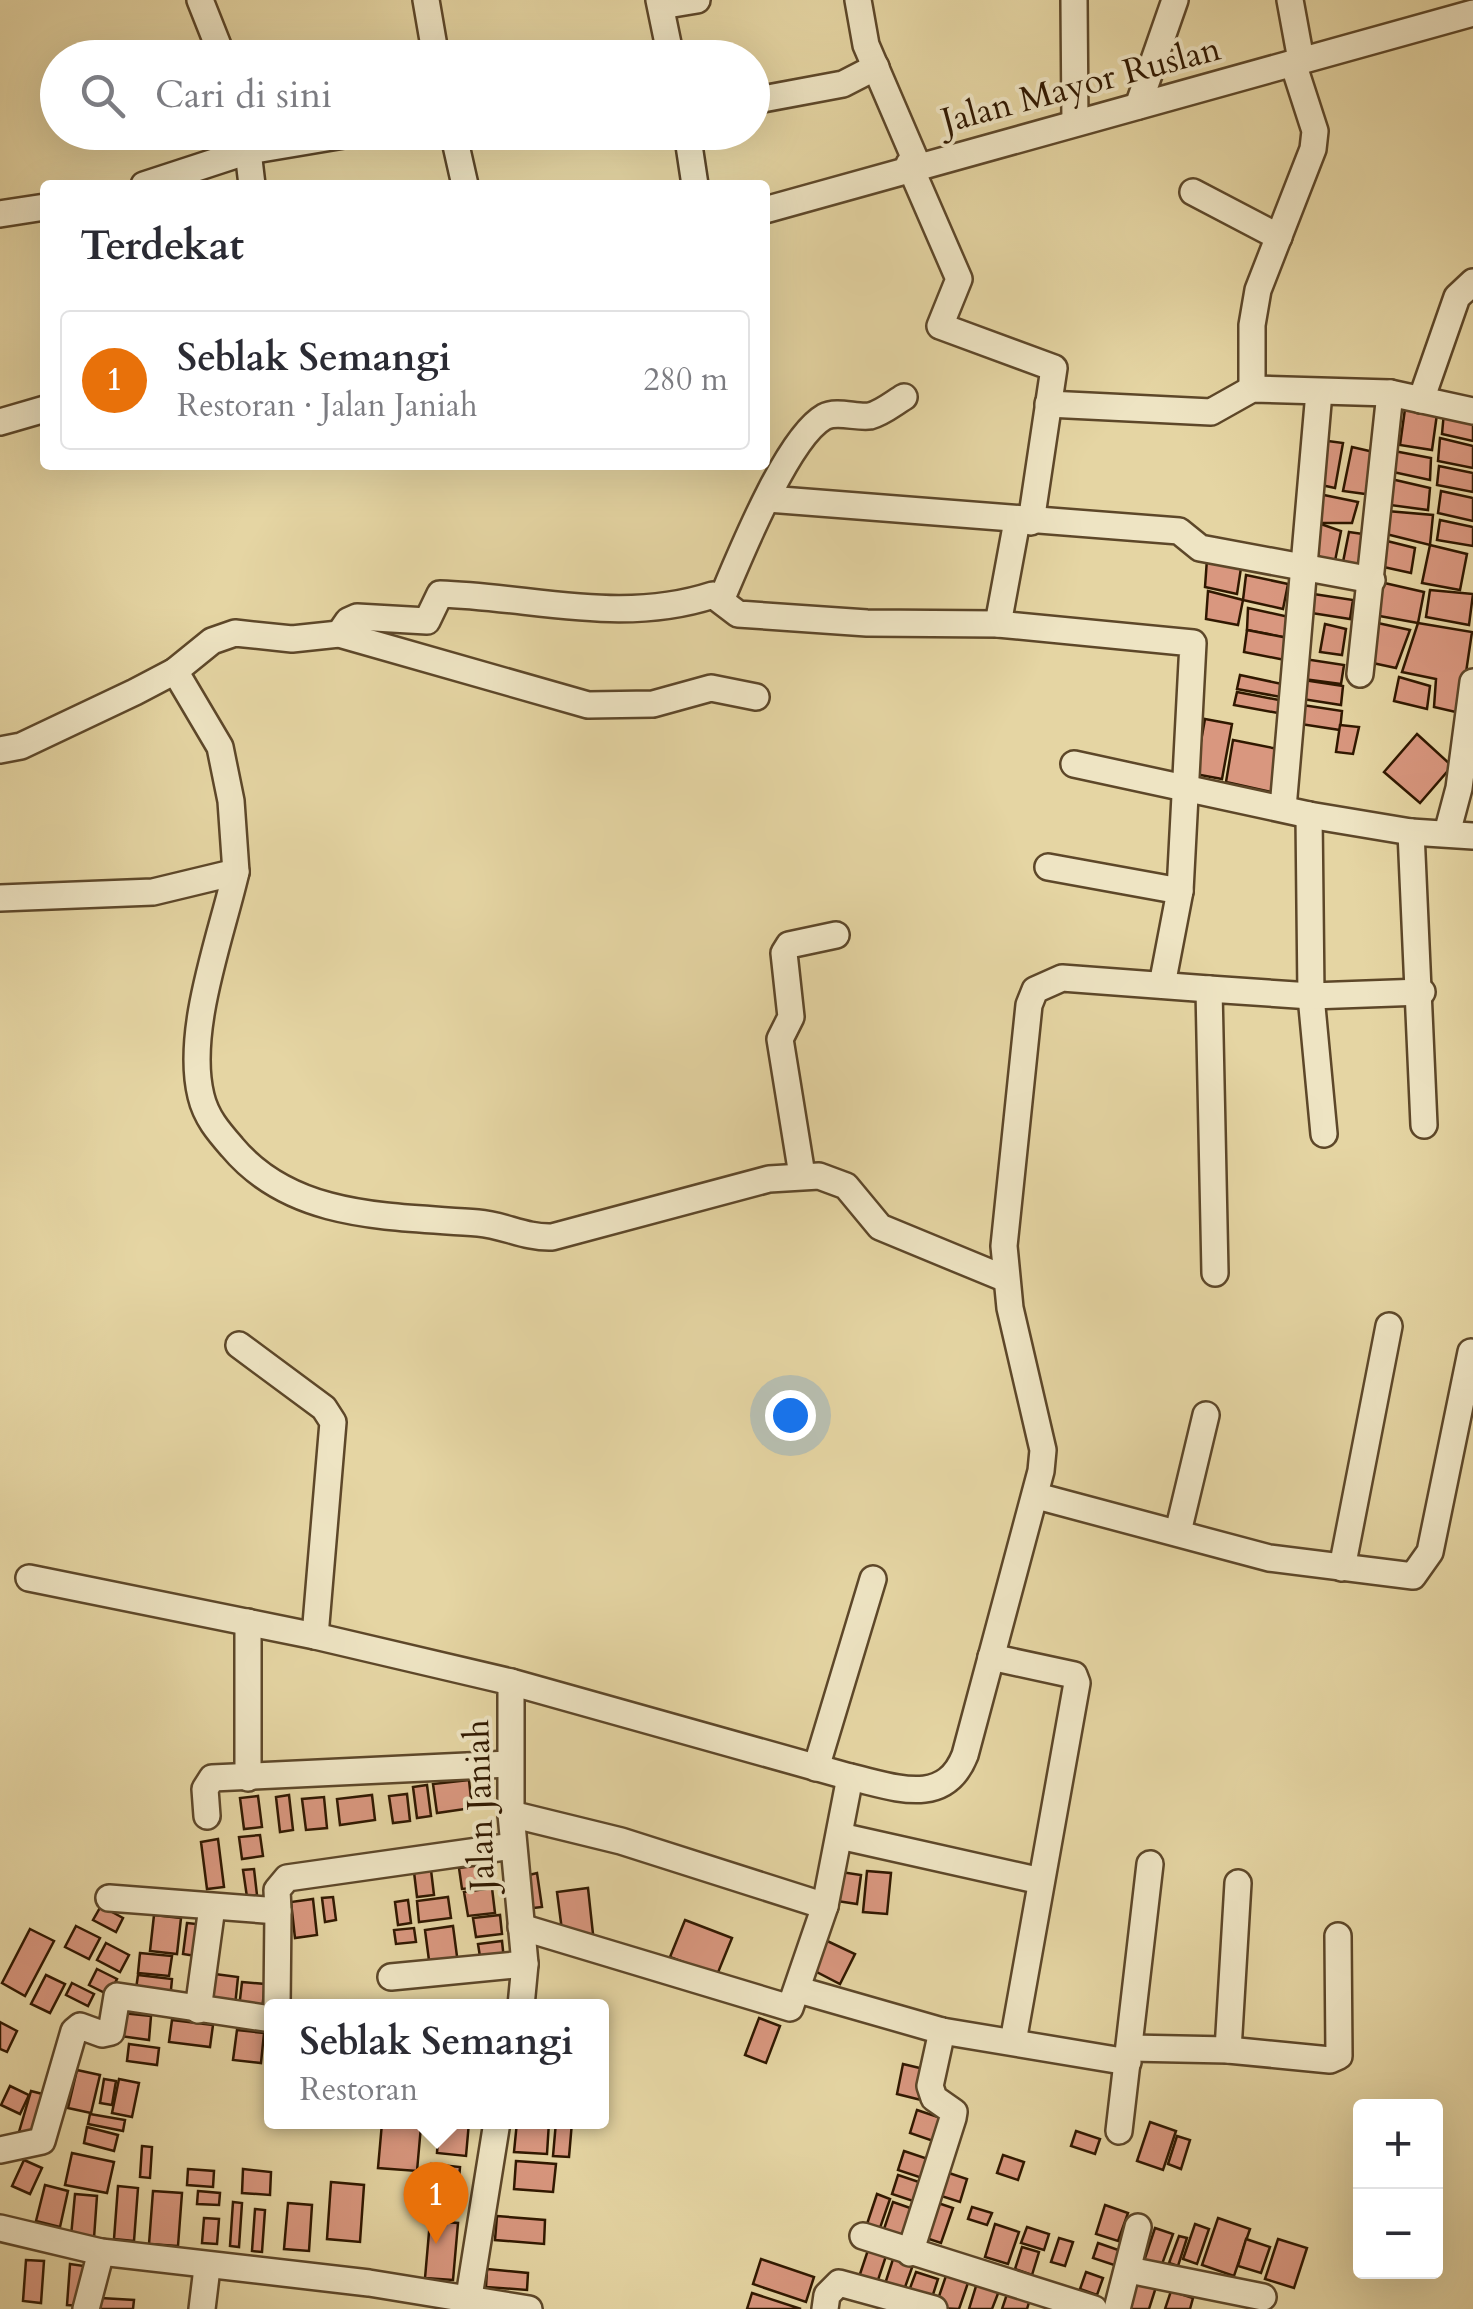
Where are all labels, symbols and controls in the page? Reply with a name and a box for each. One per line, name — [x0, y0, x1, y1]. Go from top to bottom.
street label: Jalan Mayor Ruslan — [931, 25, 1226, 147]
search box — [40, 40, 770, 150]
icon: search — [75, 68, 130, 123]
text: Cari di sini — [155, 69, 332, 121]
text: Terdekat — [80, 217, 244, 274]
text: Seblak Semangi — [177, 332, 451, 384]
text: 1 — [106, 358, 123, 402]
text: 280 m — [643, 358, 728, 402]
text: Restoran · Jalan Janiah — [177, 384, 477, 428]
your location — [765, 1390, 816, 1441]
street label: Jalan Janiah — [453, 1719, 507, 1896]
popup — [264, 1999, 609, 2129]
text: Seblak Semangi — [300, 2016, 573, 2068]
text: Restoran — [300, 2068, 418, 2112]
map controls — [1353, 2099, 1443, 2279]
button: + — [1353, 2099, 1443, 2189]
pin: 1 — [404, 2162, 468, 2244]
button: − — [1353, 2189, 1443, 2279]

